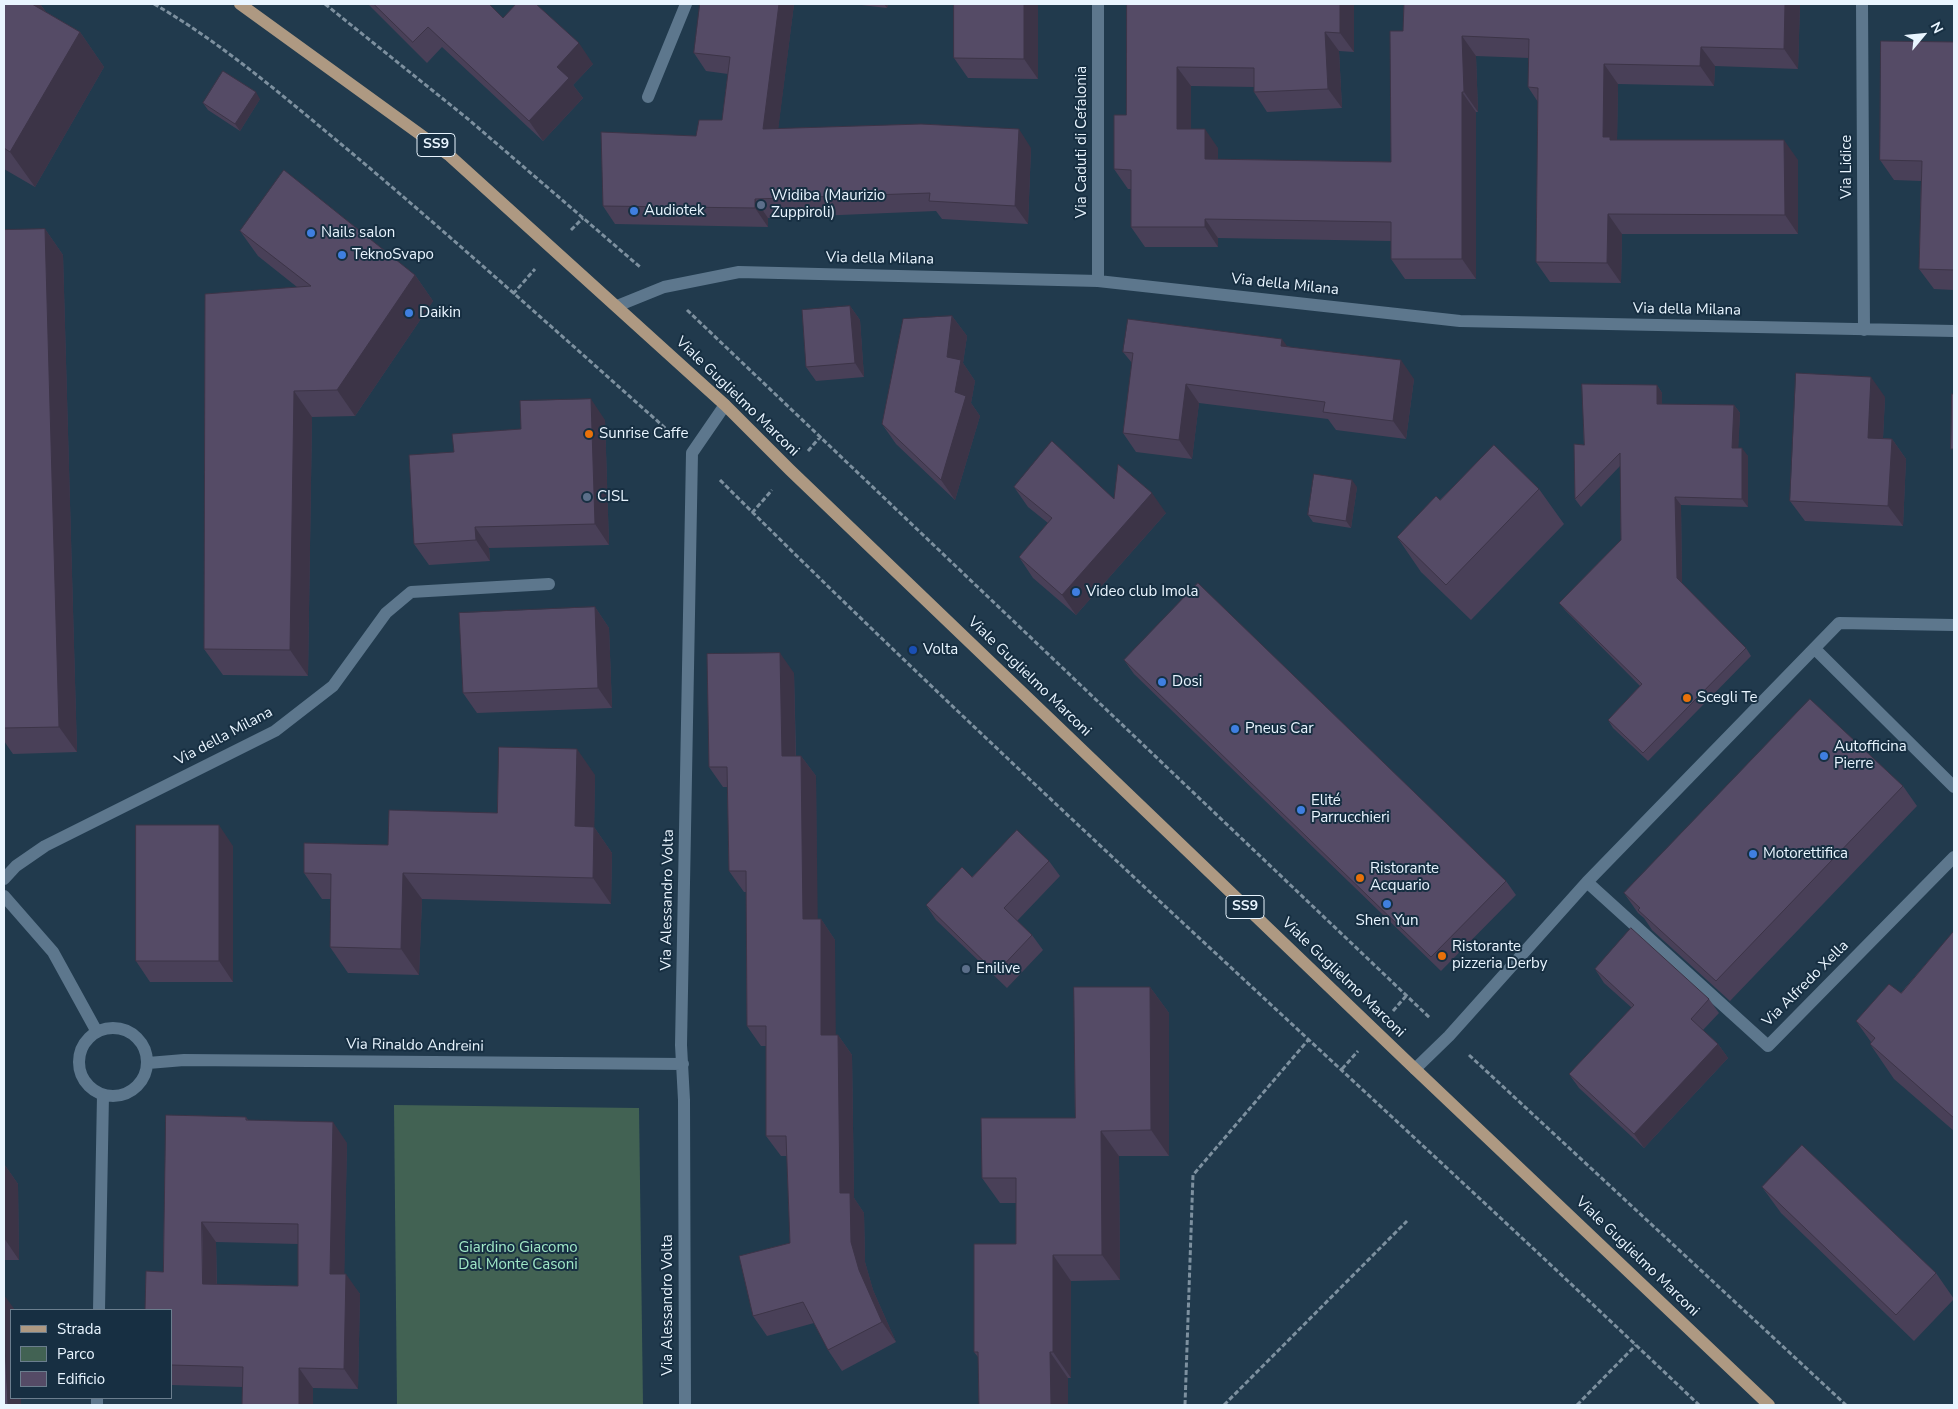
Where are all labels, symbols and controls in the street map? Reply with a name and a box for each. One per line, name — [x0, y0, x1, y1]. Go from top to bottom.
north arrow — [1898, 10, 1948, 60]
text: N — [1926, 19, 1948, 37]
street label: Via Caduti di Cefalonia — [1073, 66, 1091, 218]
road number: SS9 — [417, 134, 455, 156]
street label: Via Lidice — [1838, 135, 1856, 199]
place label: Widiba (Maurizio Zuppiroli) — [771, 187, 885, 222]
marker: Widiba (Maurizio Zuppiroli) — [755, 199, 767, 211]
place label: Audiotek — [644, 202, 704, 220]
marker: Audiotek — [628, 205, 640, 217]
place label: Nails salon — [321, 224, 395, 242]
marker: Nails salon — [305, 227, 317, 239]
place label: TeknoSvapo — [352, 246, 434, 264]
marker: TeknoSvapo — [336, 249, 348, 261]
street label: Via della Milana — [826, 249, 934, 269]
street label: Via della Milana — [1230, 270, 1340, 300]
street label: Via della Milana — [1633, 300, 1741, 320]
place label: Daikin — [419, 304, 461, 322]
marker: Daikin — [403, 307, 415, 319]
street label: Viale Guglielmo Marconi — [672, 333, 802, 461]
place label: Sunrise Caffe — [599, 425, 688, 443]
marker: Sunrise Caffe — [583, 428, 595, 440]
place label: CISL — [597, 488, 628, 506]
marker: CISL — [581, 491, 593, 503]
place label: Video club Imola — [1086, 583, 1199, 601]
marker: Video club Imola — [1070, 586, 1082, 598]
street label: Viale Guglielmo Marconi — [964, 613, 1094, 741]
place label: Volta — [923, 641, 958, 659]
marker: Volta — [907, 644, 919, 656]
place label: Dosi — [1172, 673, 1202, 691]
marker: Dosi — [1156, 676, 1168, 688]
place label: Scegli Te — [1697, 689, 1757, 707]
marker: Scegli Te — [1681, 692, 1693, 704]
street label: Via della Milana — [172, 704, 276, 770]
place label: Pneus Car — [1245, 720, 1313, 738]
marker: Pneus Car — [1229, 723, 1241, 735]
place label: Autofficina Pierre — [1834, 738, 1907, 773]
marker: Autofficina Pierre — [1818, 750, 1830, 762]
place label: Elité Parrucchieri — [1311, 792, 1390, 827]
marker: Elité Parrucchieri — [1295, 804, 1307, 816]
street label: Via Alessandro Volta — [658, 829, 678, 971]
place label: Motorettifica — [1763, 845, 1848, 863]
marker: Motorettifica — [1747, 848, 1759, 860]
place label: Ristorante Acquario — [1370, 860, 1439, 895]
marker: Ristorante Acquario — [1354, 872, 1366, 884]
road number: SS9 — [1226, 896, 1264, 919]
marker: Shen Yun — [1381, 898, 1393, 910]
place label: Shen Yun — [1356, 912, 1418, 930]
street label: Viale Guglielmo Marconi — [1278, 914, 1408, 1042]
street label: Via Alfredo Xella — [1759, 937, 1853, 1031]
place label: Ristorante pizzeria Derby — [1452, 938, 1547, 973]
marker: Ristorante pizzeria Derby — [1436, 950, 1448, 962]
place label: Enilive — [976, 960, 1020, 978]
marker: Enilive — [960, 963, 972, 975]
street label: Via Rinaldo Andreini — [346, 1036, 484, 1056]
street label: Viale Guglielmo Marconi — [1572, 1193, 1702, 1321]
street label: Via Alessandro Volta — [659, 1234, 677, 1376]
park label: Giardino Giacomo Dal Monte Casoni — [458, 1239, 578, 1274]
legend — [10, 1309, 172, 1399]
text: Strada — [57, 1319, 101, 1339]
text: Parco — [57, 1344, 95, 1364]
text: Edificio — [57, 1369, 105, 1389]

